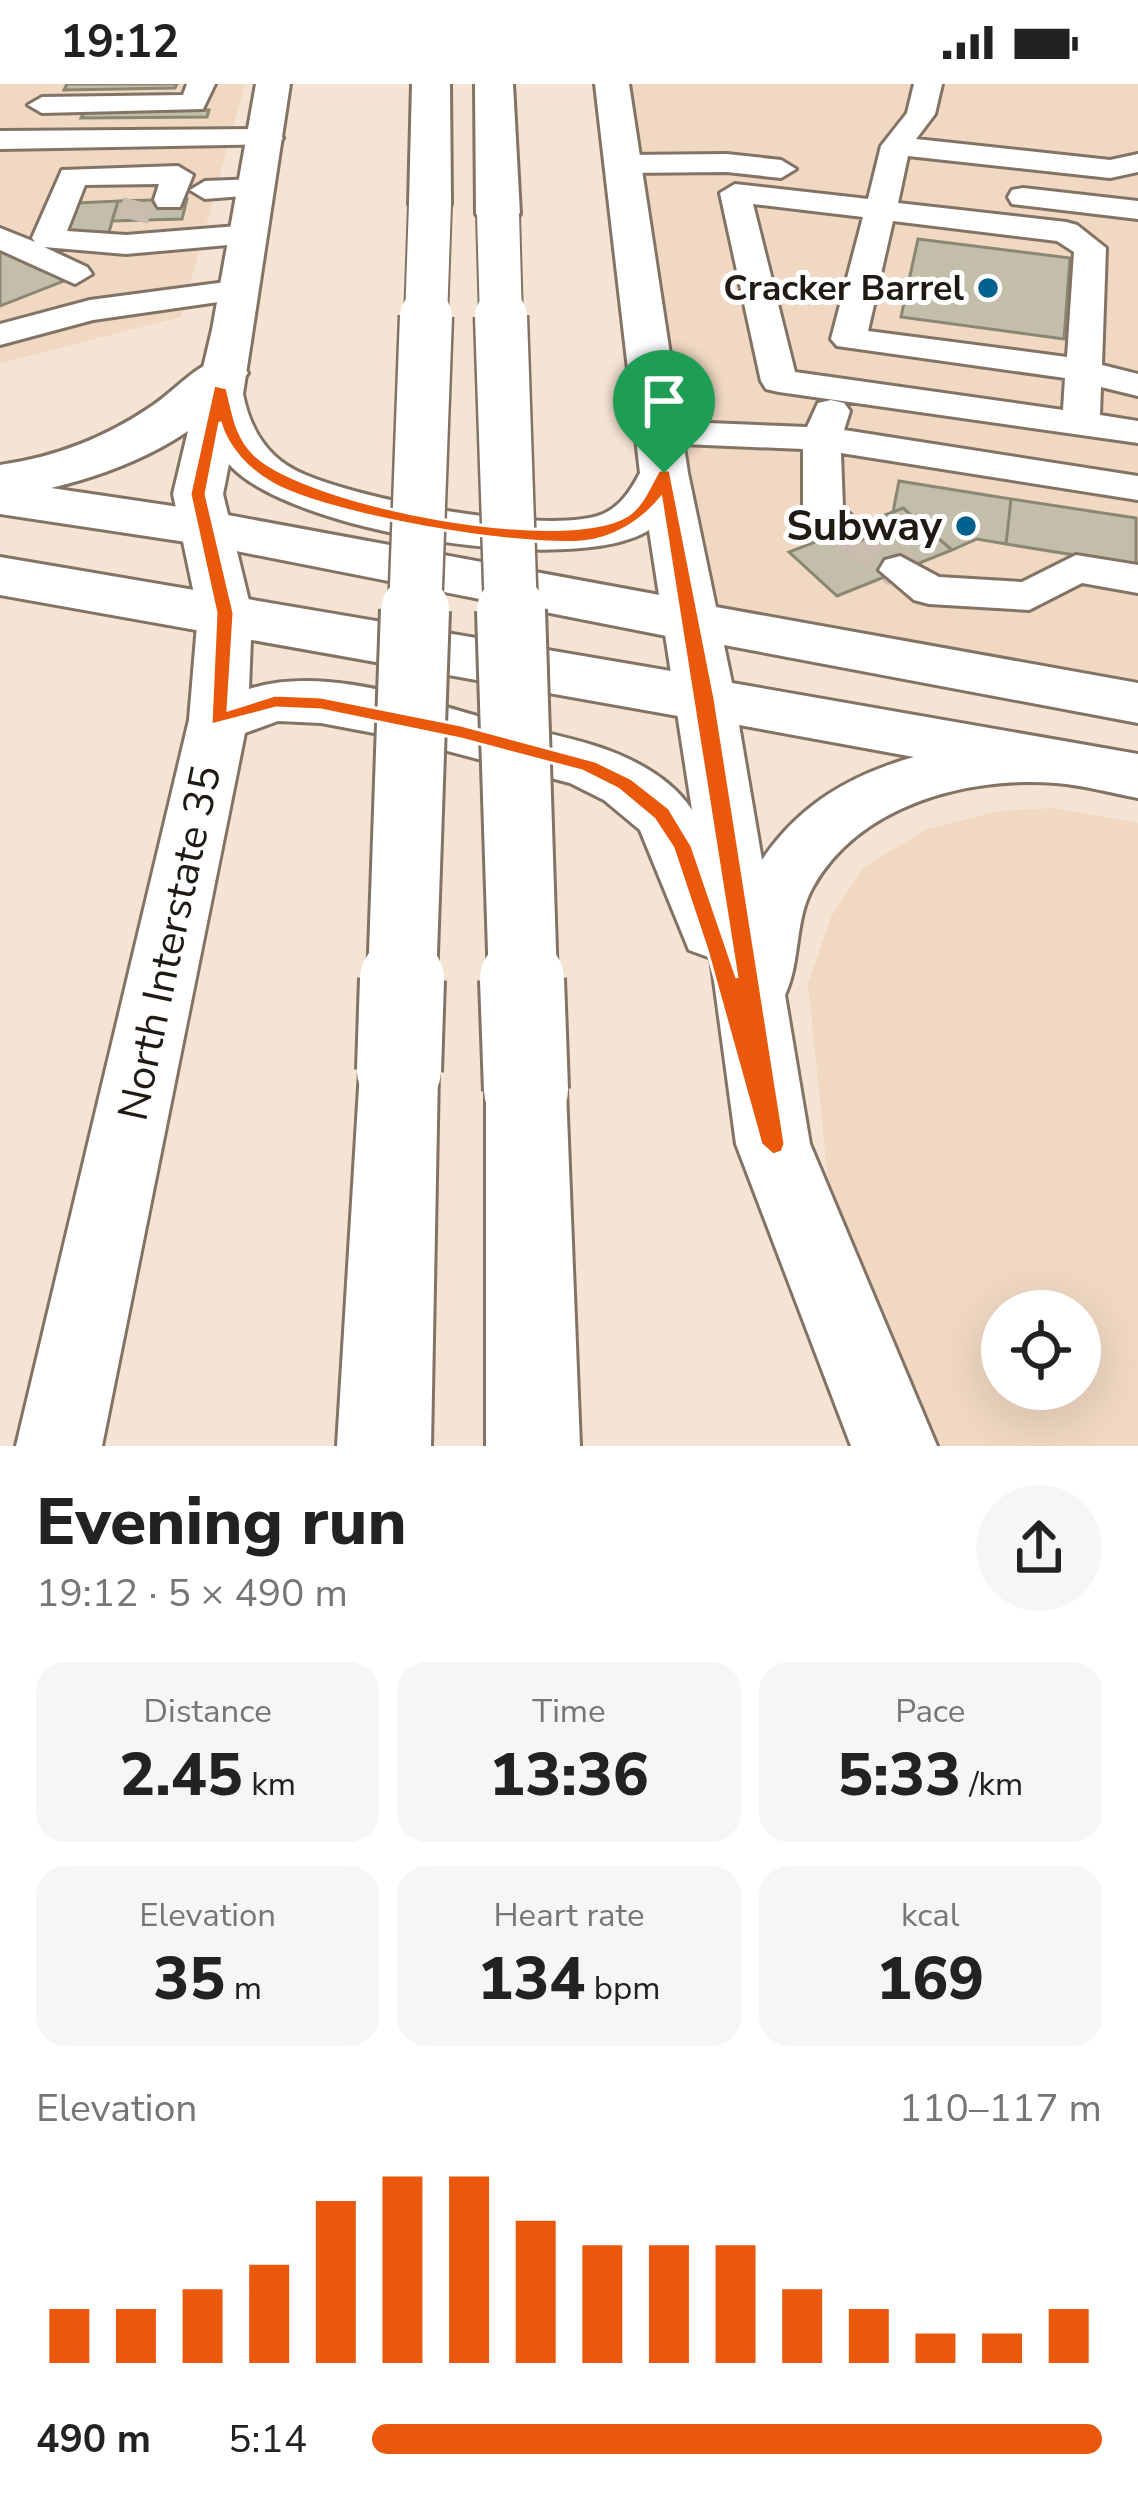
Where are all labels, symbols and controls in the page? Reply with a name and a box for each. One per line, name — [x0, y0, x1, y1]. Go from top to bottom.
text: 19:12 — [60, 12, 179, 73]
place label: Cracker Barrel — [723, 264, 965, 313]
marker: Cracker Barrel — [975, 275, 1001, 301]
pin — [613, 350, 715, 473]
icon: arrive — [631, 368, 697, 434]
place label: Subway — [786, 498, 943, 555]
marker: Subway — [953, 513, 979, 539]
street label: North Interstate 35 — [105, 760, 235, 1126]
map controls — [981, 1290, 1101, 1410]
button: locate — [981, 1290, 1101, 1410]
text: Evening run — [36, 1477, 407, 1567]
button: share — [976, 1485, 1102, 1611]
text: 19:12 · 5 × 490 m — [36, 1567, 348, 1620]
text: Distance — [144, 1689, 272, 1734]
text: Time — [532, 1689, 606, 1734]
text: Pace — [895, 1689, 965, 1734]
text: 2.45 — [119, 1734, 243, 1816]
text: 13:36 — [489, 1734, 649, 1816]
text: 5:33 — [837, 1734, 961, 1816]
text: km — [243, 1762, 296, 1807]
text: /km — [961, 1762, 1023, 1807]
text: Elevation — [139, 1893, 276, 1938]
text: Heart rate — [494, 1893, 644, 1938]
text: kcal — [901, 1893, 960, 1938]
text: 35 — [153, 1938, 225, 2020]
text: 134 — [477, 1938, 585, 2020]
text: 169 — [876, 1938, 984, 2020]
text: m — [225, 1966, 262, 2011]
text: bpm — [585, 1966, 661, 2011]
text: Elevation — [36, 2082, 197, 2135]
text: 110–117 m — [899, 2082, 1102, 2135]
text: 490 m — [36, 2413, 151, 2466]
text: 5:14 — [228, 2413, 307, 2466]

